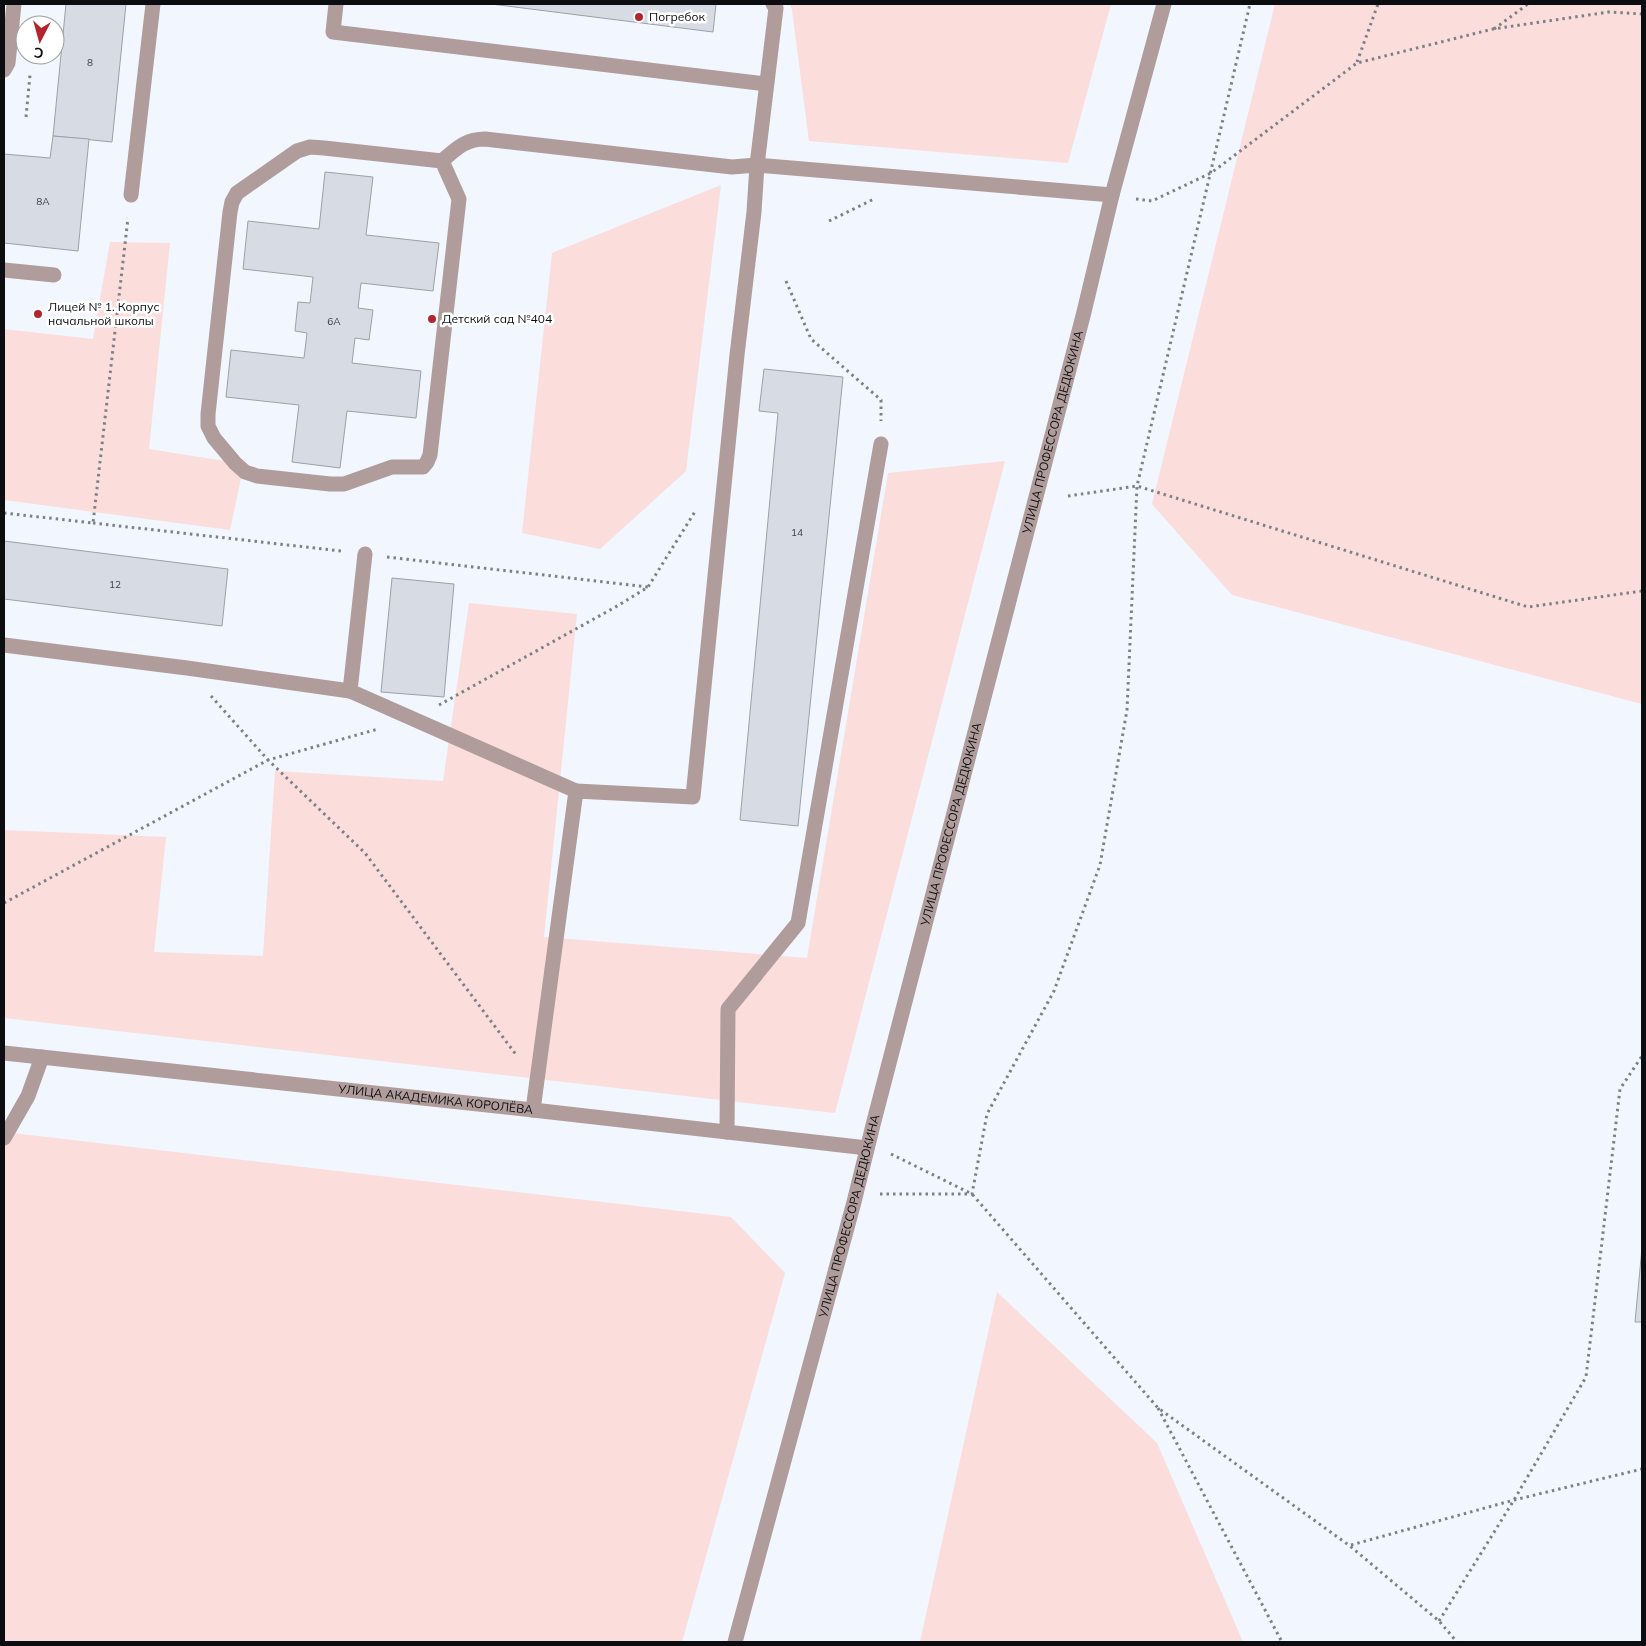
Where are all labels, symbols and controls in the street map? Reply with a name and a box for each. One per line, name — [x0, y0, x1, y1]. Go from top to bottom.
place label: Погребок — [649, 9, 705, 24]
marker: Погребок — [633, 11, 645, 23]
north arrow — [15, 15, 65, 65]
text: С — [33, 43, 44, 62]
house number: 8 — [87, 56, 93, 69]
house number: 8А — [36, 195, 50, 208]
place label: Лицей № 1. Корпус начальной школы — [48, 299, 159, 328]
marker: Лицей № 1. Корпус начальной школы — [32, 308, 44, 320]
place label: Детский сад №404 — [442, 311, 552, 326]
marker: Детский сад №404 — [426, 313, 438, 325]
house number: 6А — [327, 315, 341, 328]
street label: УЛИЦА ПРОФЕССОРА ДЕДЮКИНА — [1019, 329, 1086, 536]
house number: 14 — [791, 526, 803, 539]
house number: 12 — [109, 578, 121, 591]
street label: УЛИЦА ПРОФЕССОРА ДЕДЮКИНА — [917, 721, 984, 928]
street label: УЛИЦА АКАДЕМИКА КОРОЛЁВА — [336, 1081, 534, 1117]
street label: УЛИЦА ПРОФЕССОРА ДЕДЮКИНА — [815, 1113, 882, 1320]

